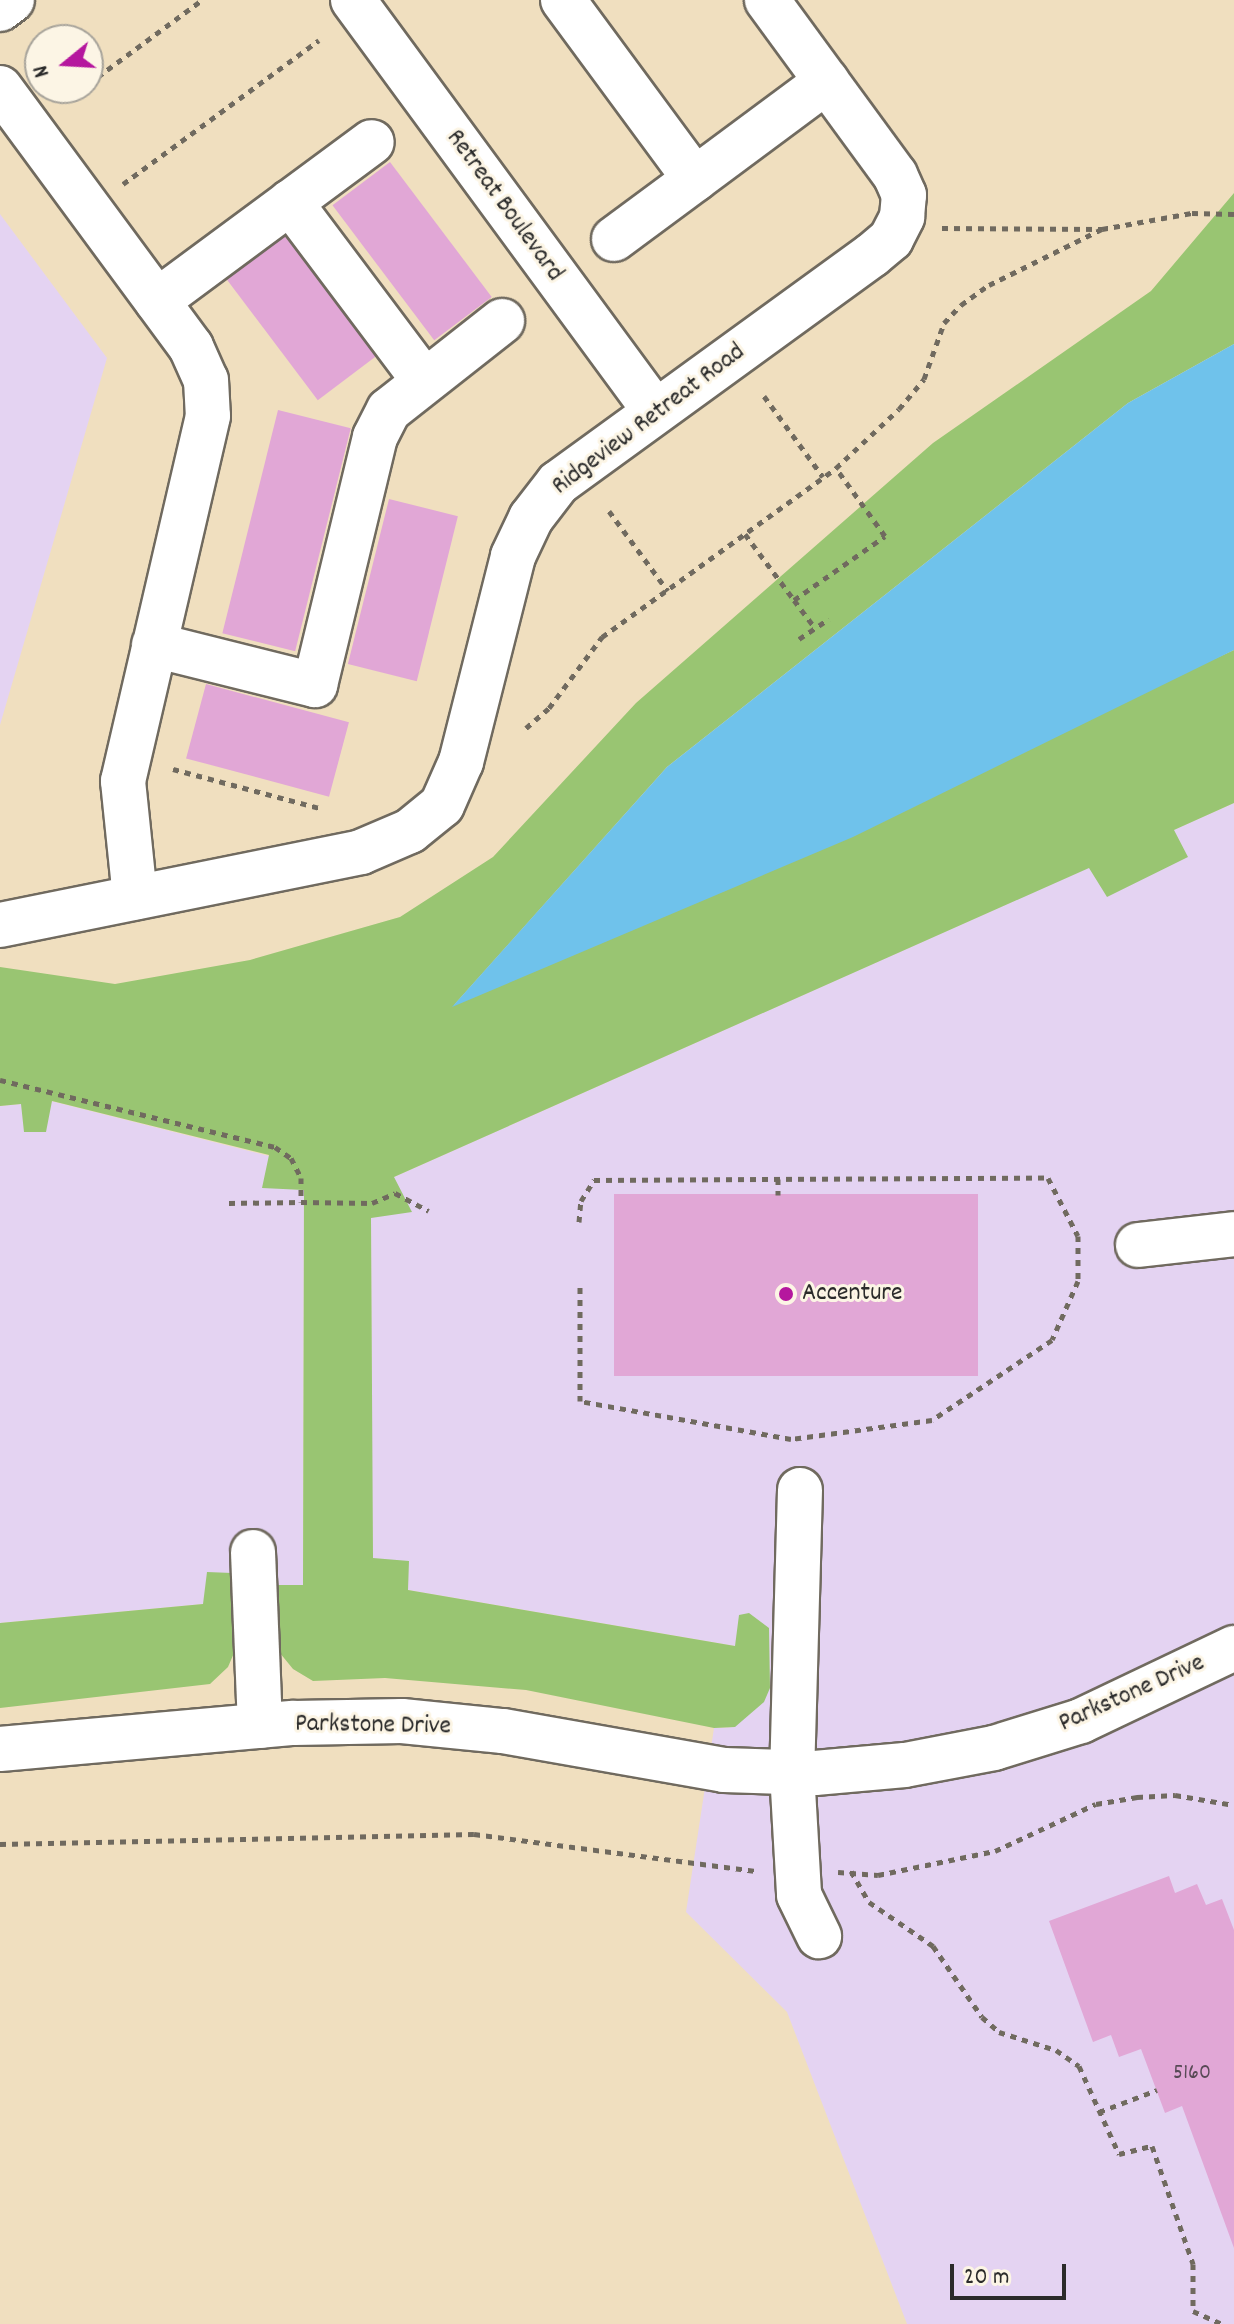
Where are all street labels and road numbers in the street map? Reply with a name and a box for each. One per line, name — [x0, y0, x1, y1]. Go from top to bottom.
street label: Retreat Boulevard — [438, 124, 570, 288]
street label: Ridgeview Retreat Road — [546, 337, 752, 503]
street label: Parkstone Drive — [1054, 1648, 1210, 1740]
street label: Parkstone Drive — [295, 1709, 451, 1743]

